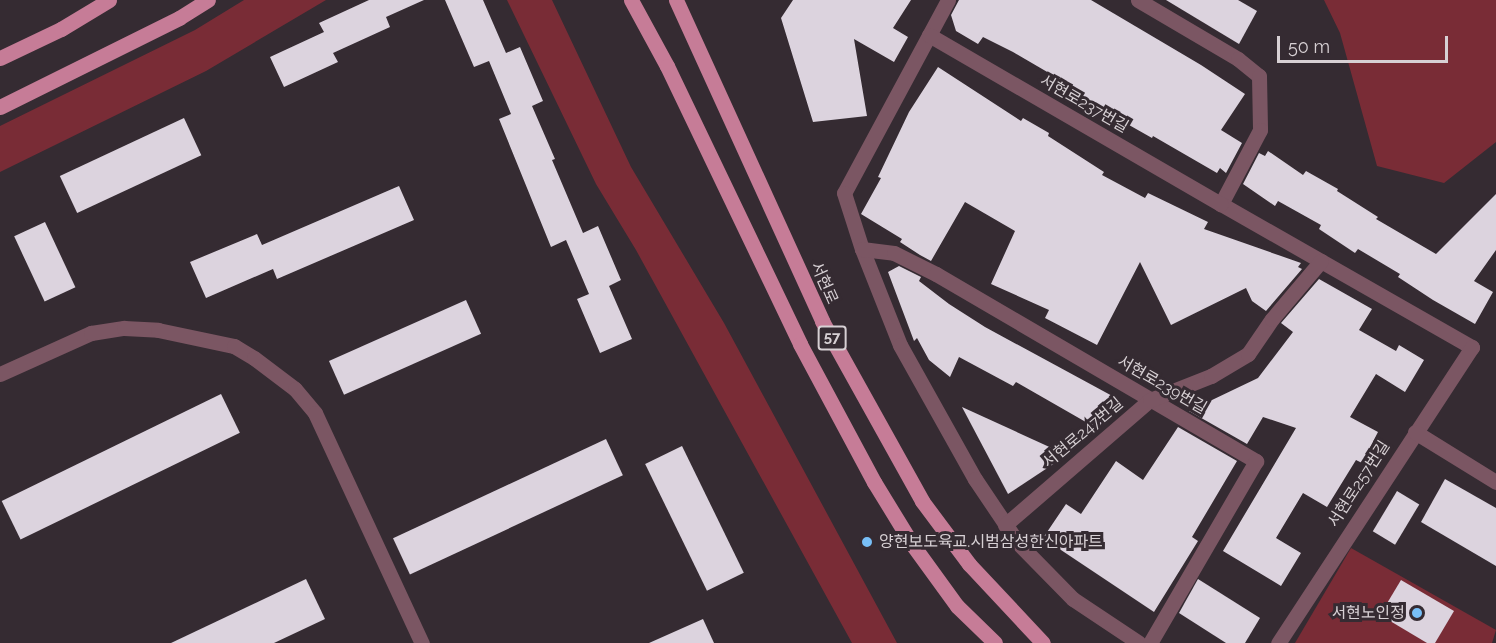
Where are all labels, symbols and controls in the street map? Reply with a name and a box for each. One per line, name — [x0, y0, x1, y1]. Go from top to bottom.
scale bar — [1280, 24, 1451, 62]
text: 50 m — [1288, 36, 1330, 57]
street label: 서현로237번길 — [1036, 71, 1132, 137]
street label: 서현로 — [806, 259, 842, 307]
road number: 57 — [817, 326, 847, 350]
street label: 서현로239번길 — [1114, 352, 1210, 418]
street label: 서현로247번길 — [1039, 394, 1127, 472]
street label: 서현로257번길 — [1324, 437, 1394, 531]
place label: 양현보도육교.시범삼성한신아파트 — [879, 532, 1103, 552]
marker: 양현보도육교.시범삼성한신아파트 — [860, 535, 874, 549]
place label: 서현노인정 — [1331, 603, 1405, 623]
marker: 서현노인정 — [1410, 606, 1424, 620]

